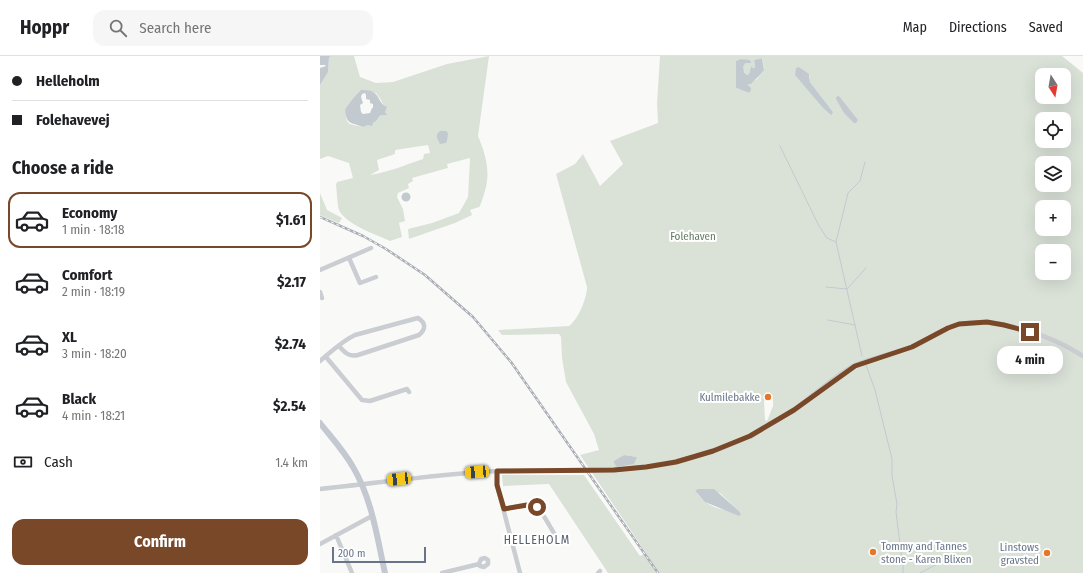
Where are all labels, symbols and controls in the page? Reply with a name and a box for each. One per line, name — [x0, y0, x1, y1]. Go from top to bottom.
search box — [93, 10, 373, 46]
text: Hoppr — [20, 16, 69, 39]
icon: search — [107, 17, 129, 39]
text: Search here — [139, 19, 211, 37]
text: Map — [903, 19, 927, 36]
text: Directions — [949, 19, 1007, 36]
text: Saved — [1029, 19, 1063, 36]
north arrow — [1035, 68, 1071, 104]
map controls — [1035, 68, 1071, 280]
text: Helleholm — [36, 72, 100, 90]
text: Folehavevej — [36, 111, 110, 129]
button: locate — [1035, 112, 1071, 148]
button: layers — [1035, 156, 1071, 192]
text: Choose a ride — [12, 157, 114, 179]
button: + — [1035, 200, 1071, 236]
icon: car — [14, 202, 50, 238]
text: Economy — [62, 204, 117, 222]
text: $1.61 — [276, 211, 306, 229]
text: 1 min · 18:18 — [62, 222, 124, 237]
park label: Folehaven — [670, 230, 716, 243]
button: − — [1035, 244, 1071, 280]
icon: car — [14, 264, 50, 300]
text: Comfort — [62, 266, 113, 284]
text: $2.17 — [277, 273, 306, 291]
text: 2 min · 18:19 — [62, 284, 125, 299]
route end — [1021, 323, 1039, 341]
icon: car — [14, 326, 50, 362]
text: XL — [62, 328, 77, 346]
text: $2.74 — [275, 335, 306, 353]
text: 3 min · 18:20 — [62, 346, 127, 361]
callout: 4 min — [997, 346, 1063, 374]
text: 4 min — [1015, 352, 1045, 367]
icon: car — [14, 388, 50, 424]
text: Black — [62, 390, 96, 408]
place label: Kulmilebakke — [699, 391, 760, 404]
marker: Kulmilebakke — [763, 392, 773, 402]
text: $2.54 — [273, 397, 306, 415]
text: 4 min · 18:21 — [62, 408, 125, 423]
icon: cash — [12, 451, 34, 473]
text: Cash — [44, 453, 73, 471]
text: 1.4 km — [275, 455, 308, 470]
car — [465, 465, 489, 479]
car — [386, 472, 412, 486]
route start — [528, 498, 546, 516]
button: Confirm — [12, 519, 308, 565]
district label: HELLEHOLM — [504, 533, 570, 547]
place label: Tommy and Tannes stone - Karen Blixen — [881, 540, 972, 566]
place label: Linstows gravsted — [1000, 541, 1039, 567]
scale bar — [332, 545, 426, 564]
text: 200 m — [338, 547, 365, 560]
marker: Tommy and Tannes stone - Karen Blixen — [868, 547, 878, 557]
marker: Linstows gravsted — [1042, 548, 1052, 558]

